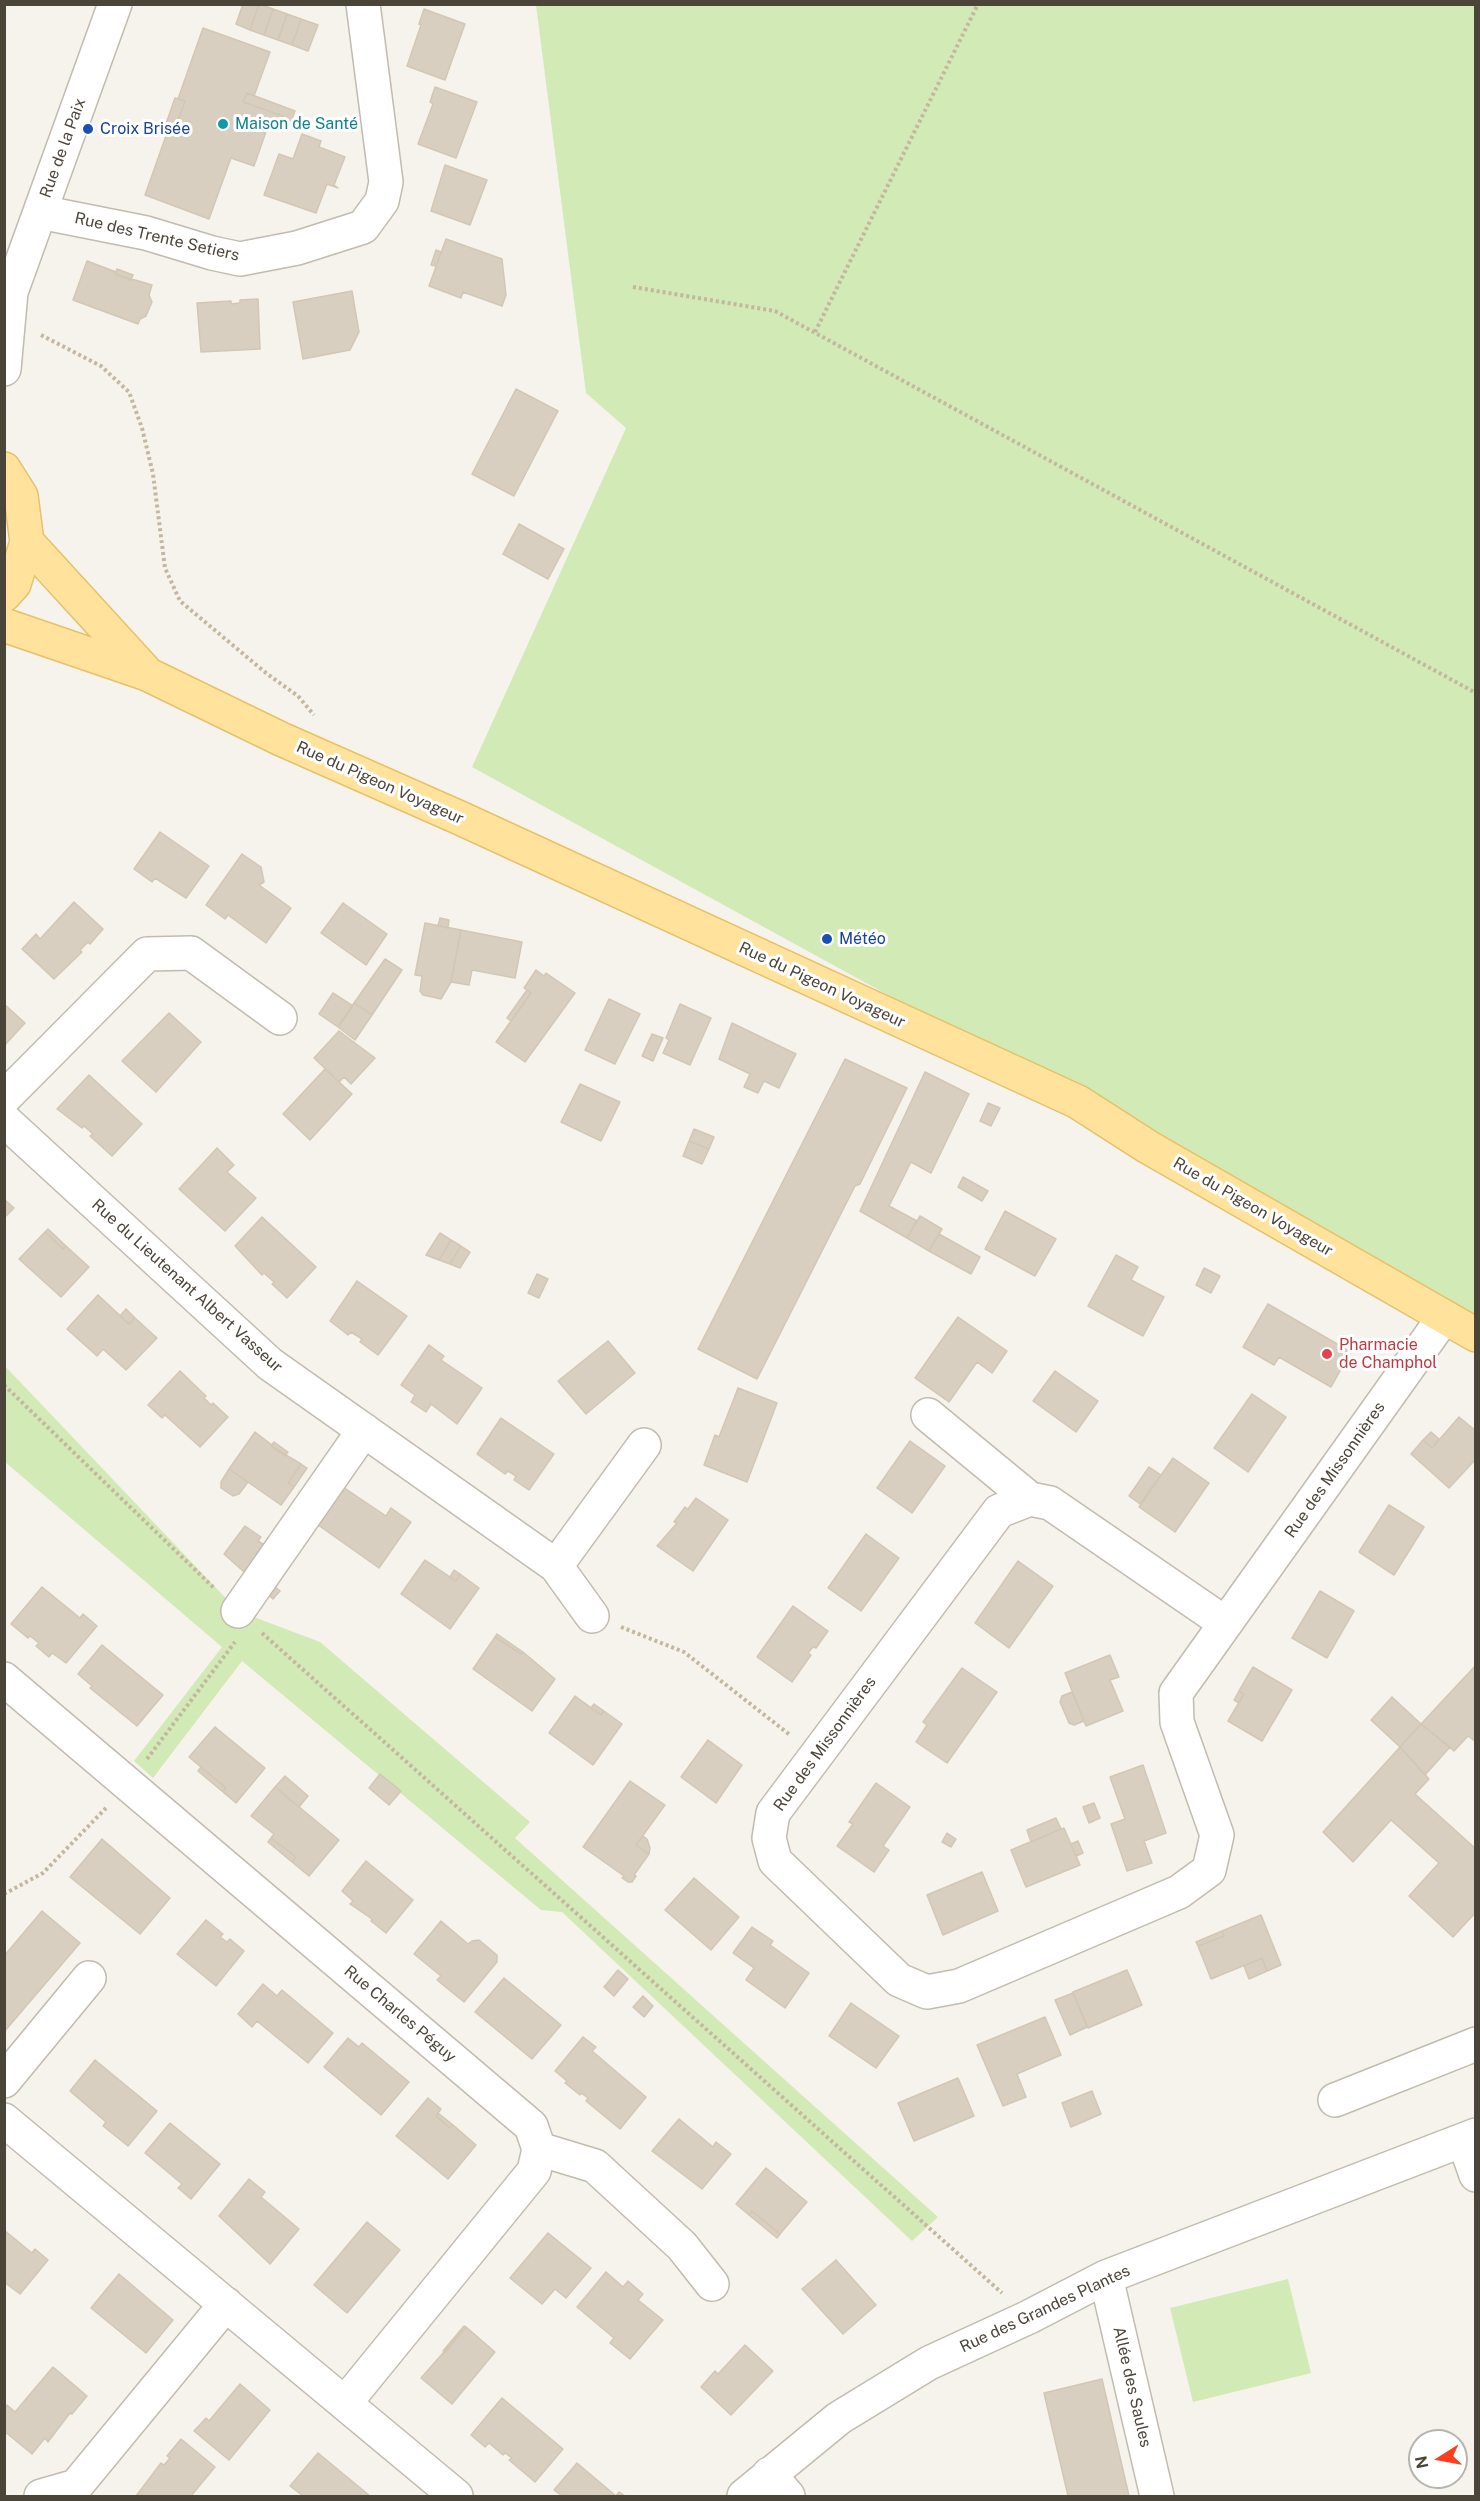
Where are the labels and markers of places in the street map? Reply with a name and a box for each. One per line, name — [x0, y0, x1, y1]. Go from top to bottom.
place label: Maison de Santé — [235, 114, 358, 134]
marker: Maison de Santé — [216, 117, 230, 131]
place label: Croix Brisée — [100, 119, 190, 139]
marker: Croix Brisée — [81, 122, 95, 136]
place label: Météo — [839, 929, 886, 949]
marker: Météo — [820, 932, 834, 946]
place label: Pharmacie de Champhol — [1339, 1335, 1437, 1373]
marker: Pharmacie de Champhol — [1320, 1347, 1334, 1361]

